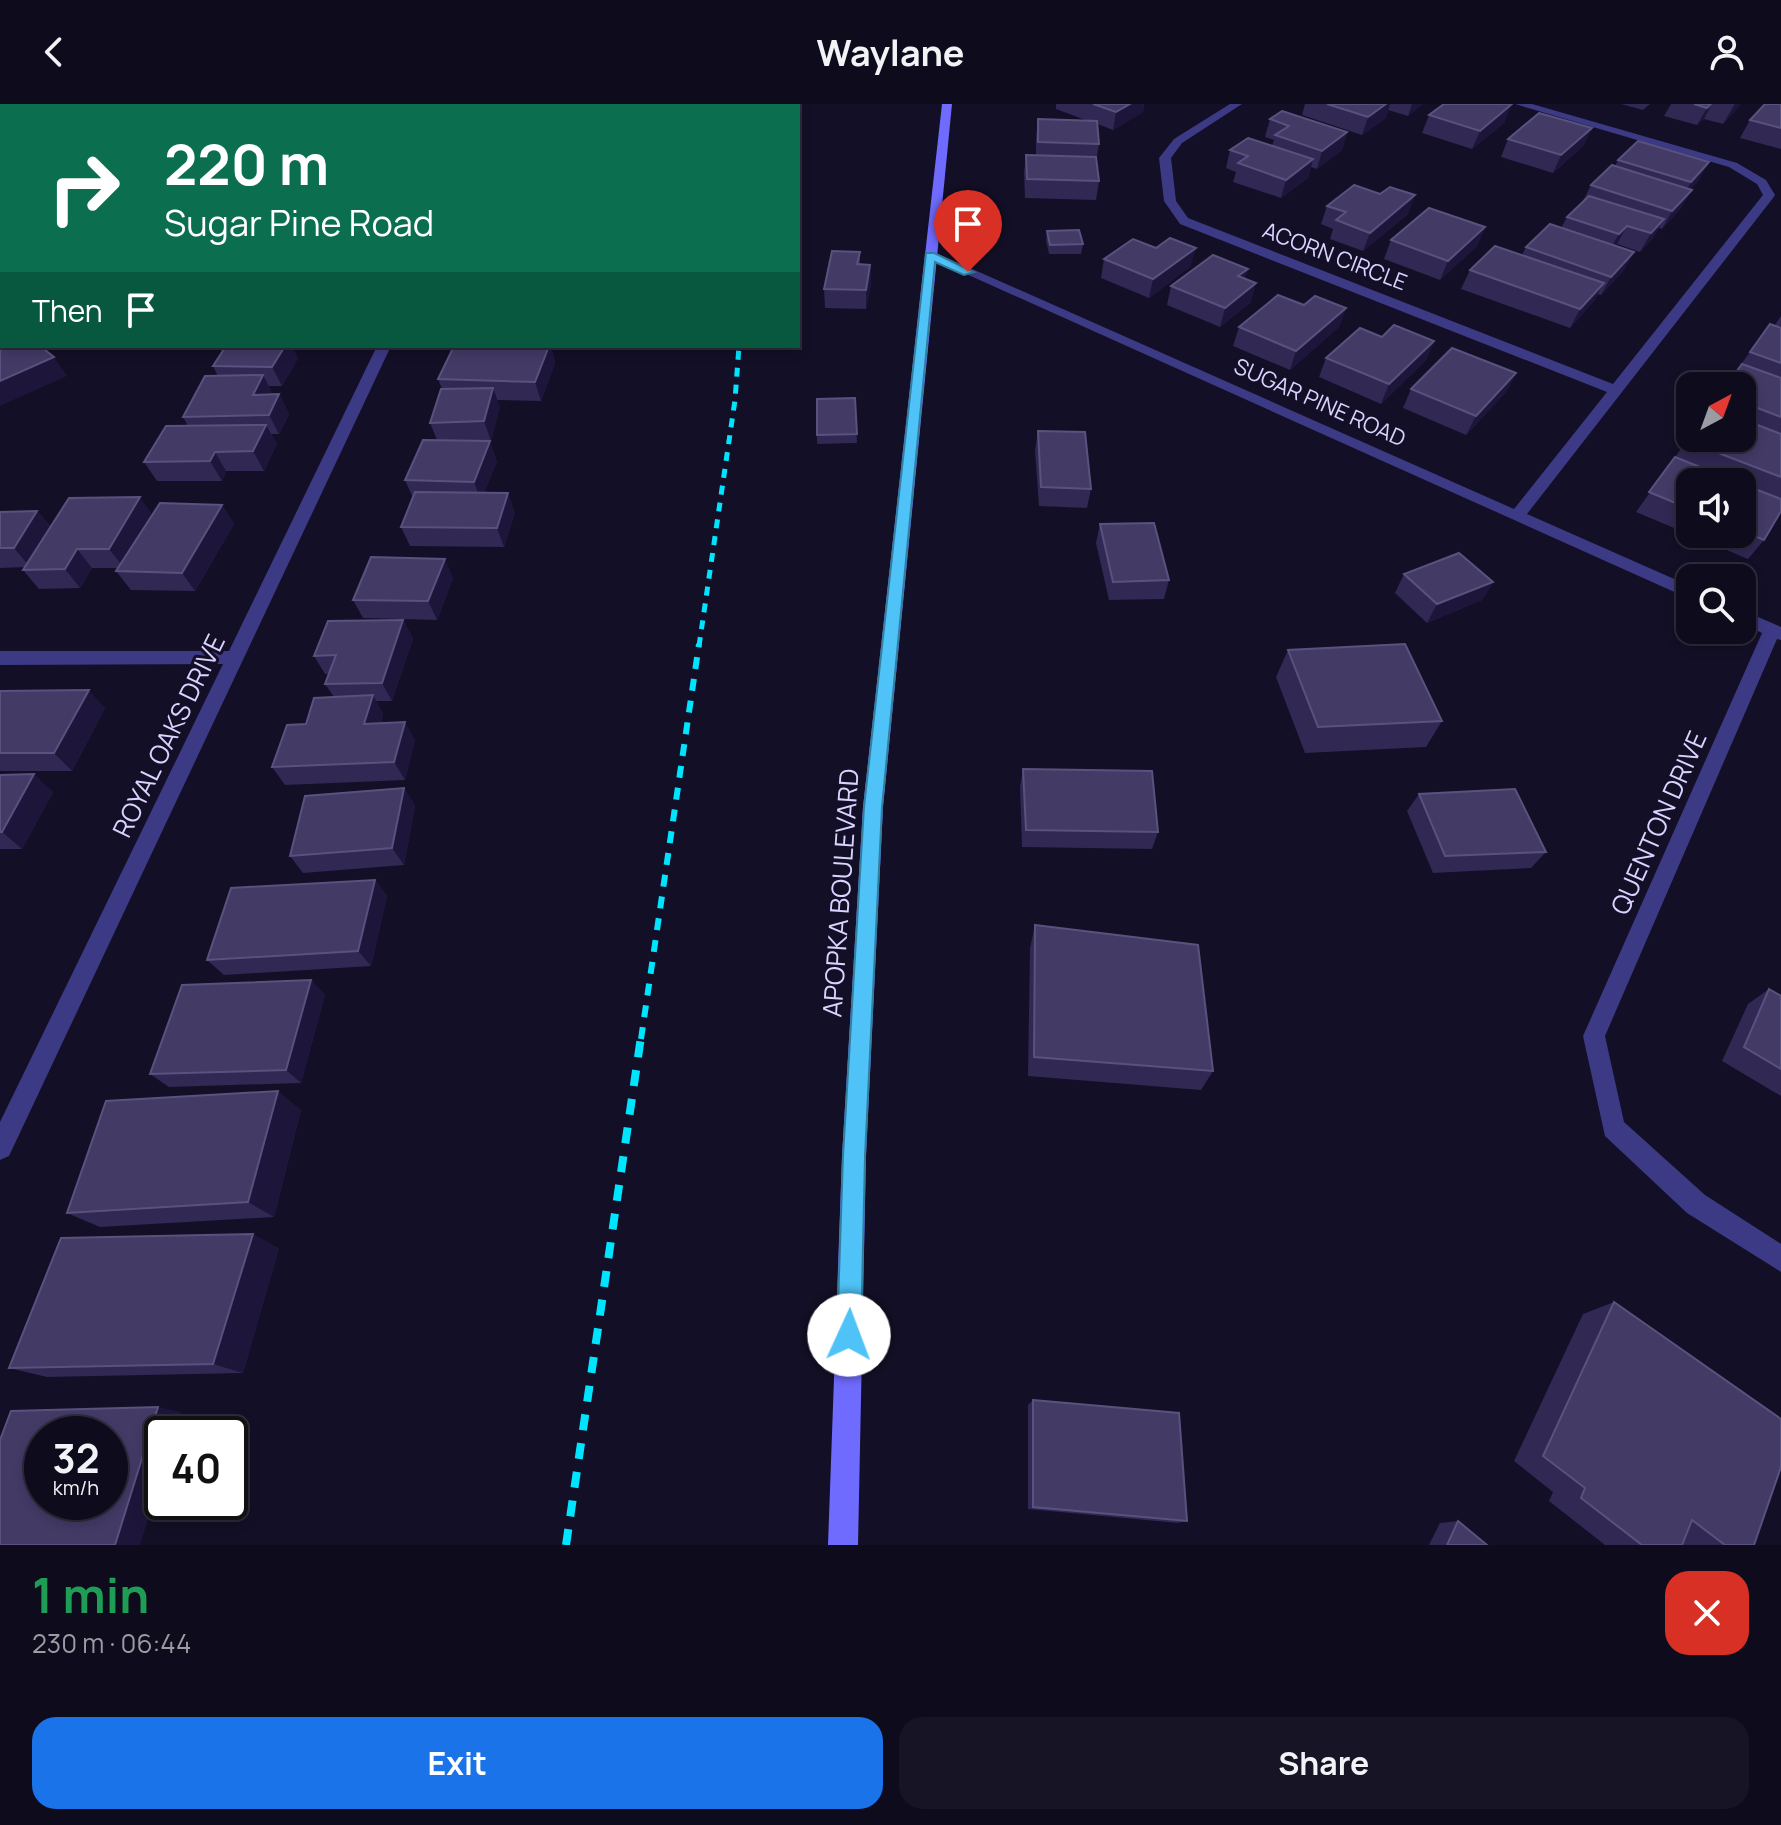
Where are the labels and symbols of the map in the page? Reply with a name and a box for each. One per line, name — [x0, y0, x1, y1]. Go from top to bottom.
pin — [934, 190, 1002, 272]
street label: ACORN CIRCLE — [1258, 215, 1412, 297]
street label: SUGAR PINE ROAD — [1230, 351, 1410, 453]
north arrow — [1676, 372, 1756, 452]
street label: ROYAL OAKS DRIVE — [103, 628, 233, 843]
street label: QUENTON DRIVE — [1601, 725, 1715, 920]
street label: APOPKA BOULEVARD — [813, 767, 867, 1018]
position arrow — [807, 1293, 891, 1377]
speed limit sign: 40 — [144, 1416, 248, 1520]

